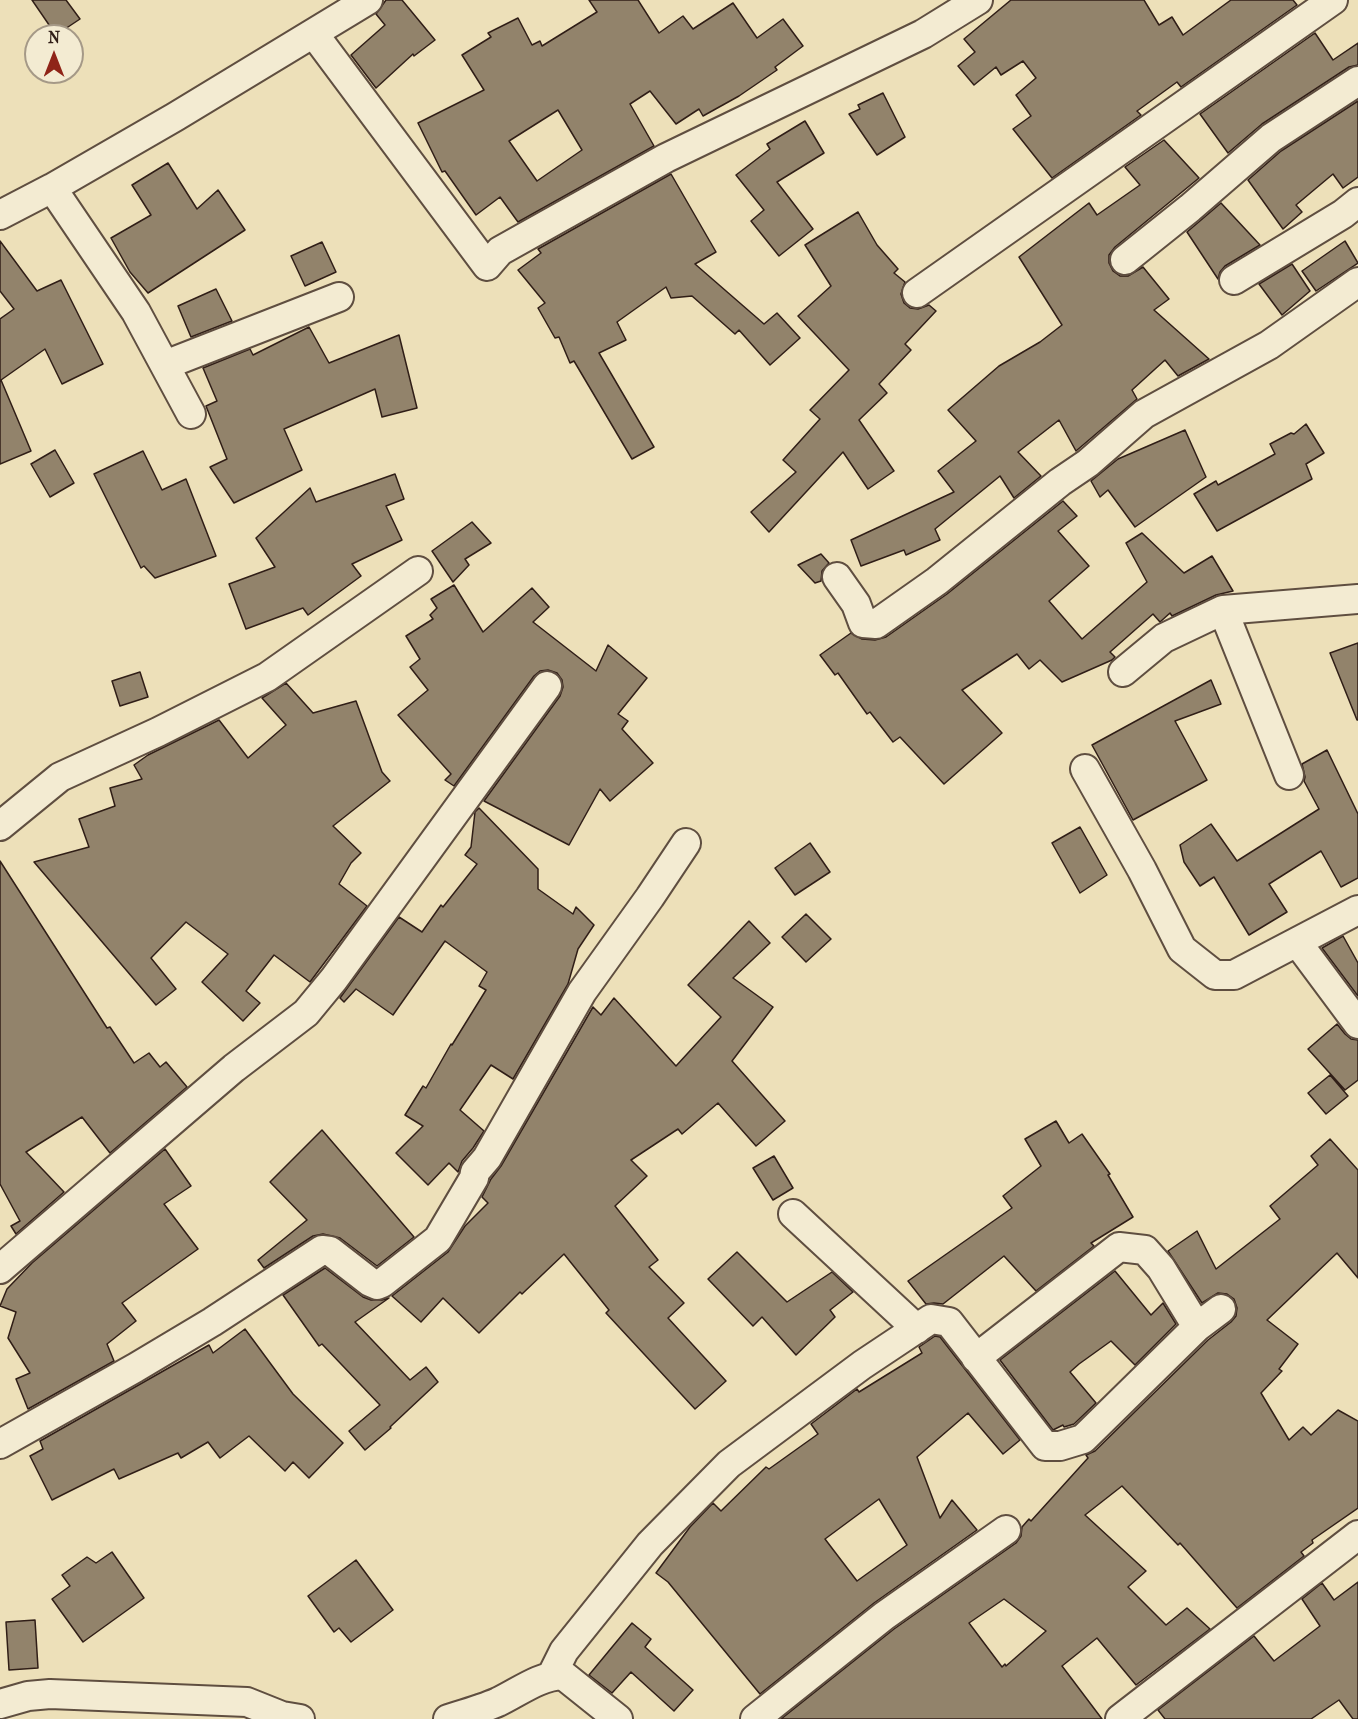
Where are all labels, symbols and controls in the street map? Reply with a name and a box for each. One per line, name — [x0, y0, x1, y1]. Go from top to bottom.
north arrow — [24, 24, 84, 84]
text: N — [48, 28, 60, 47]

